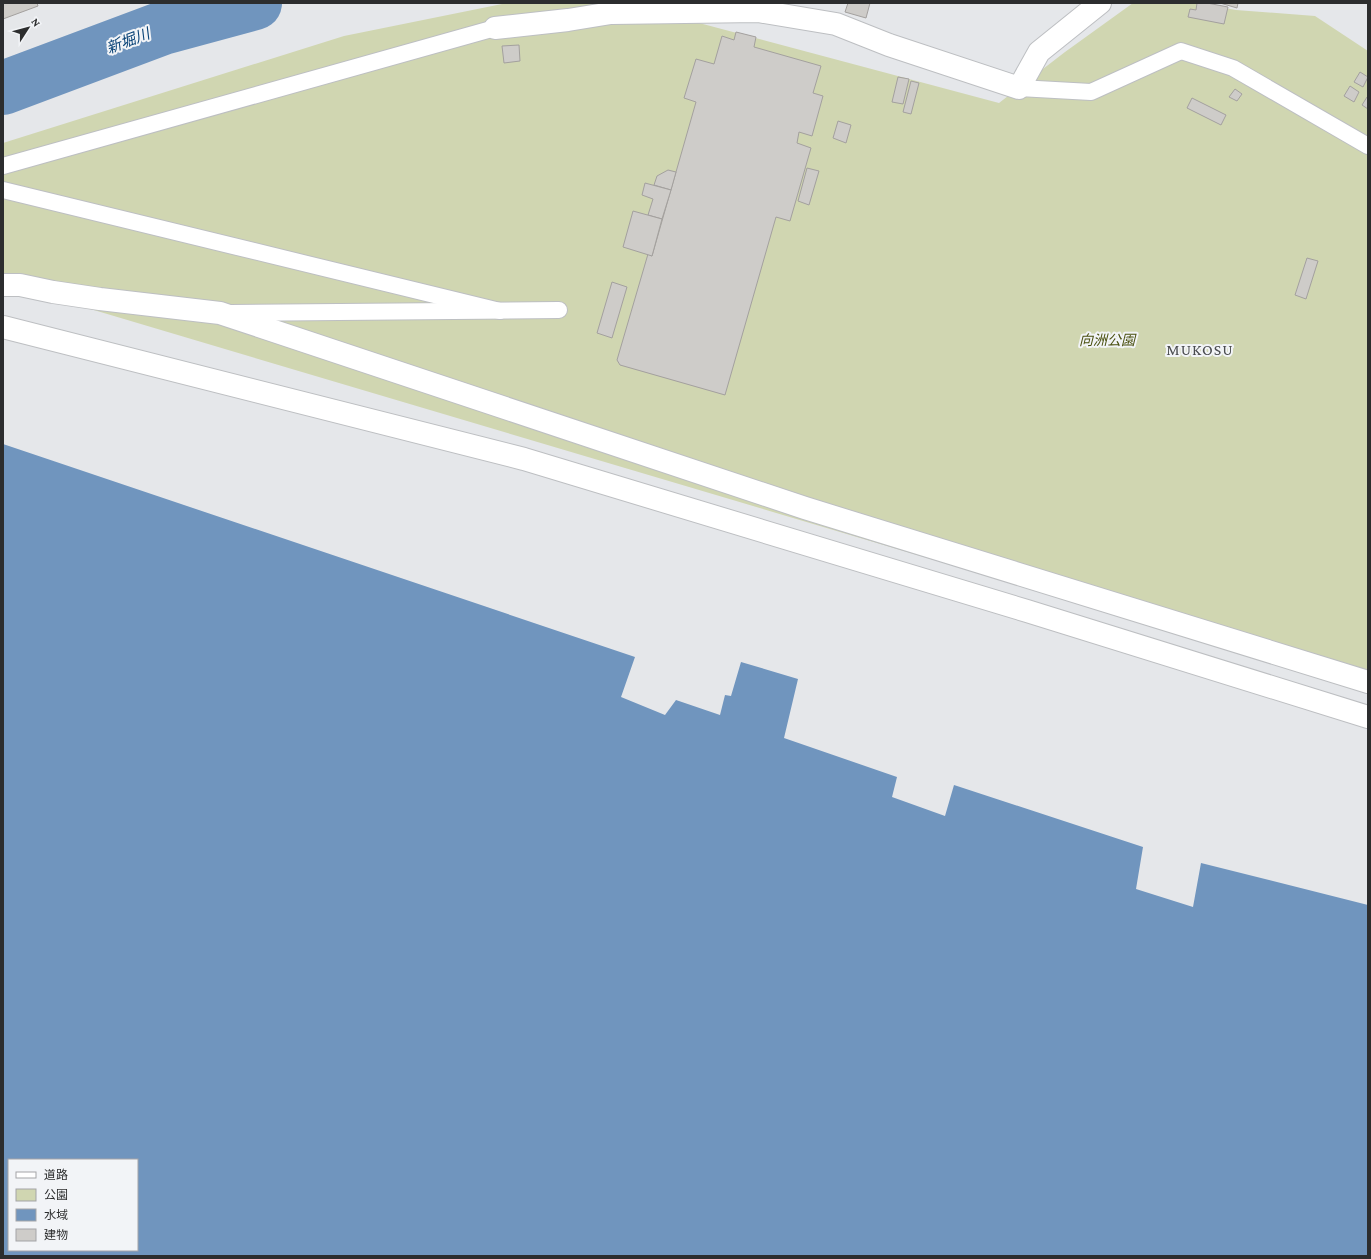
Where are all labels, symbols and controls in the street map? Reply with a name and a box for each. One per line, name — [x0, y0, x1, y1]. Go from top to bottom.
north arrow — [8, 8, 48, 48]
text: N — [29, 16, 43, 29]
water label: 新堀川 — [104, 25, 154, 57]
park label: 向洲公園 — [1079, 332, 1137, 348]
district label: MUKOSU — [1166, 341, 1234, 358]
legend — [8, 1159, 138, 1251]
text: 道路 — [44, 1168, 68, 1182]
text: 公園 — [44, 1188, 68, 1202]
text: 水域 — [44, 1208, 68, 1222]
text: 建物 — [44, 1228, 68, 1242]

